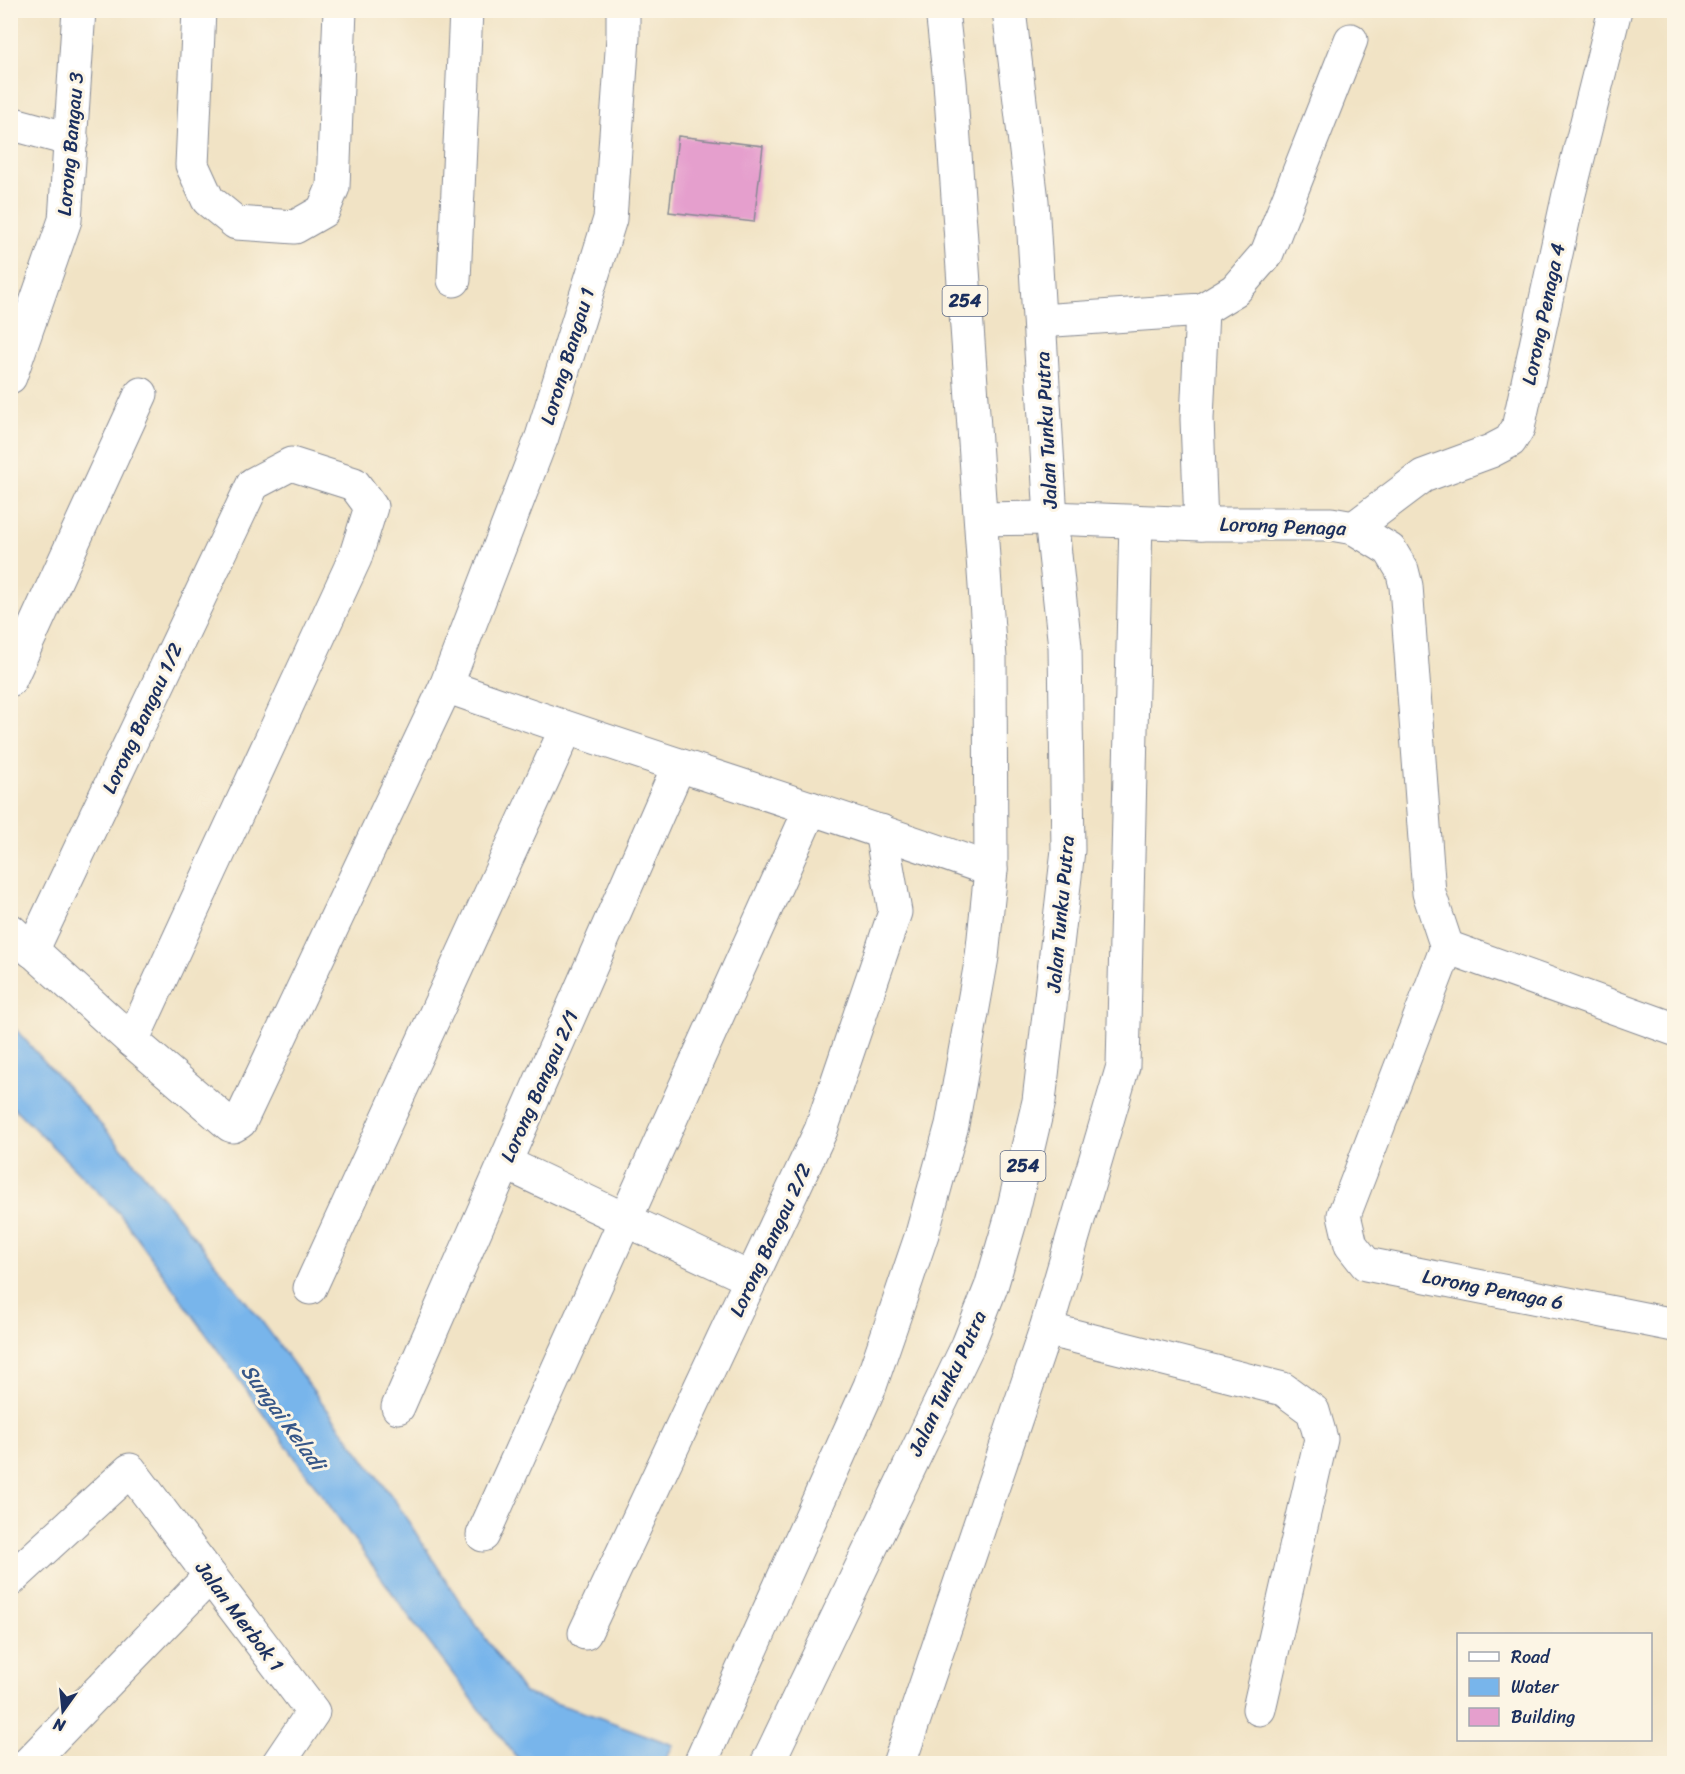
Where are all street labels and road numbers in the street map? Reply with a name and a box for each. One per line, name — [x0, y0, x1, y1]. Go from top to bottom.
street label: Lorong Bangau 3 — [47, 71, 94, 217]
street label: Lorong Penaga 4 — [1511, 240, 1576, 388]
street label: Lorong Bangau 1 — [530, 283, 605, 429]
road number: 254 — [942, 286, 988, 316]
street label: Jalan Tunku Putra — [1025, 351, 1068, 510]
street label: Lorong Penaga — [1219, 507, 1348, 546]
street label: Lorong Bangau 1/2 — [92, 636, 193, 800]
street label: Jalan Tunku Putra — [1036, 834, 1085, 995]
street label: Lorong Bangau 2/1 — [490, 1004, 589, 1168]
road number: 254 — [1000, 1151, 1046, 1181]
street label: Lorong Bangau 2/2 — [719, 1157, 822, 1323]
street label: Lorong Penaga 6 — [1419, 1259, 1566, 1320]
street label: Jalan Tunku Putra — [898, 1305, 997, 1463]
street label: Jalan Merbok 1 — [185, 1552, 293, 1679]

